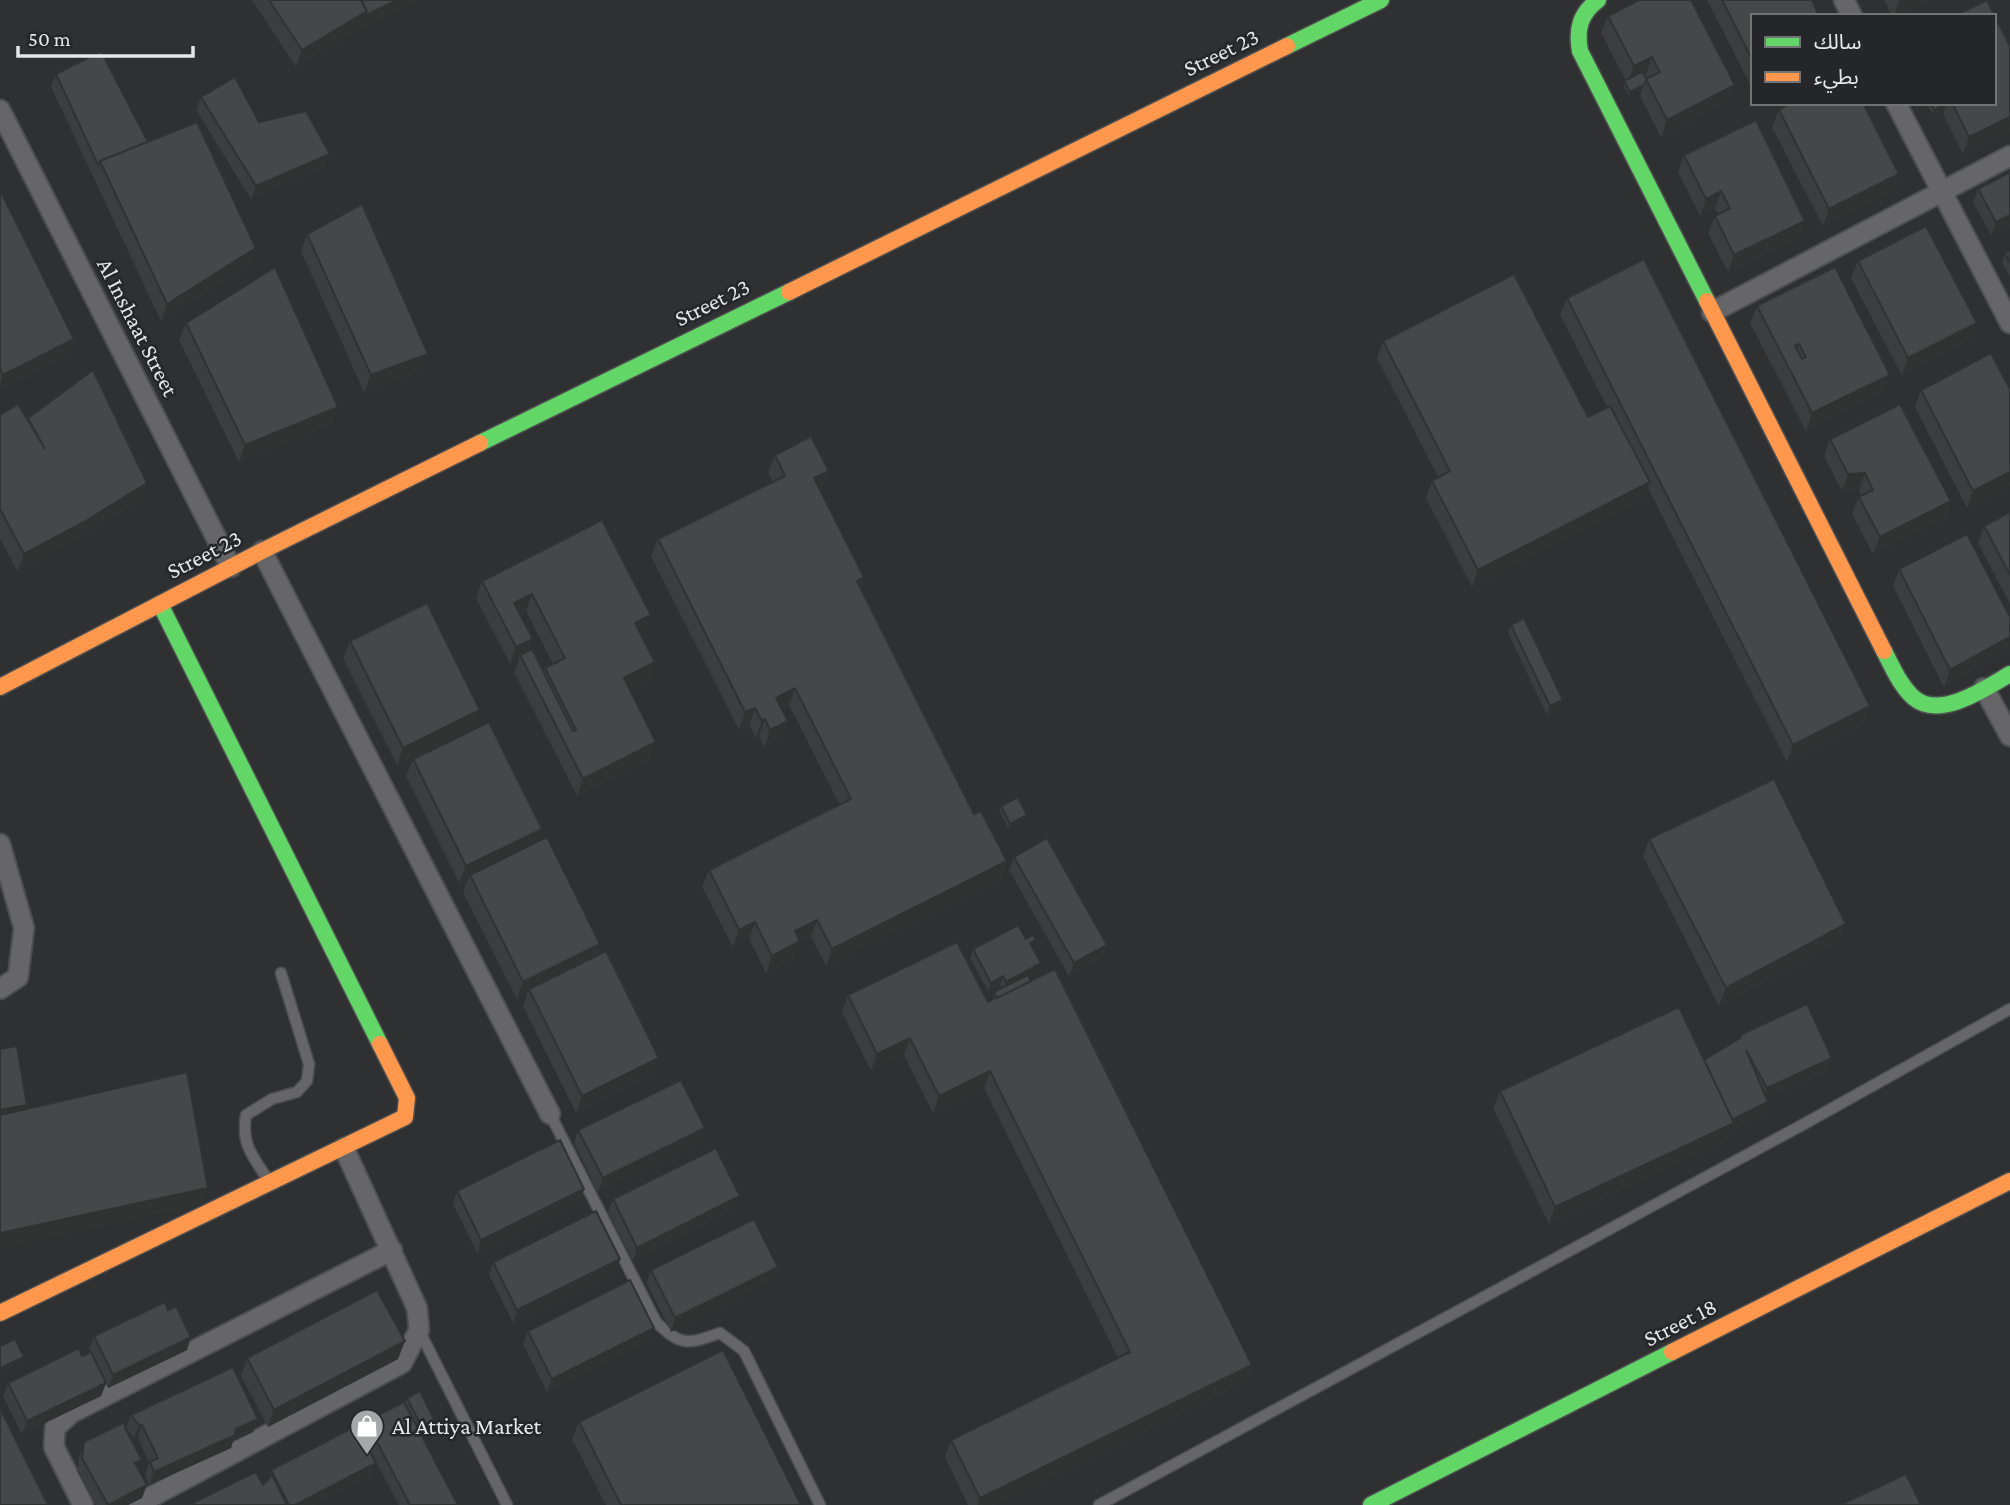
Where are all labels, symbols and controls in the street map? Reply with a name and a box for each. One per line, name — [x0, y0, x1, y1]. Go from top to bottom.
scale bar — [18, 14, 192, 58]
legend — [1751, 14, 1996, 105]
street label: Street 23 — [1179, 23, 1263, 81]
text: 50 m — [28, 27, 71, 51]
text: سالك — [1814, 30, 1861, 54]
text: بطيء — [1814, 65, 1859, 93]
street label: Al Inshaat Street — [92, 254, 184, 401]
street label: Street 23 — [670, 273, 754, 331]
street label: Street 23 — [162, 524, 246, 584]
street label: Street 18 — [1639, 1293, 1721, 1351]
shop icon: Al Attiya Market — [348, 1407, 386, 1456]
place label: Al Attiya Market — [392, 1413, 542, 1439]

